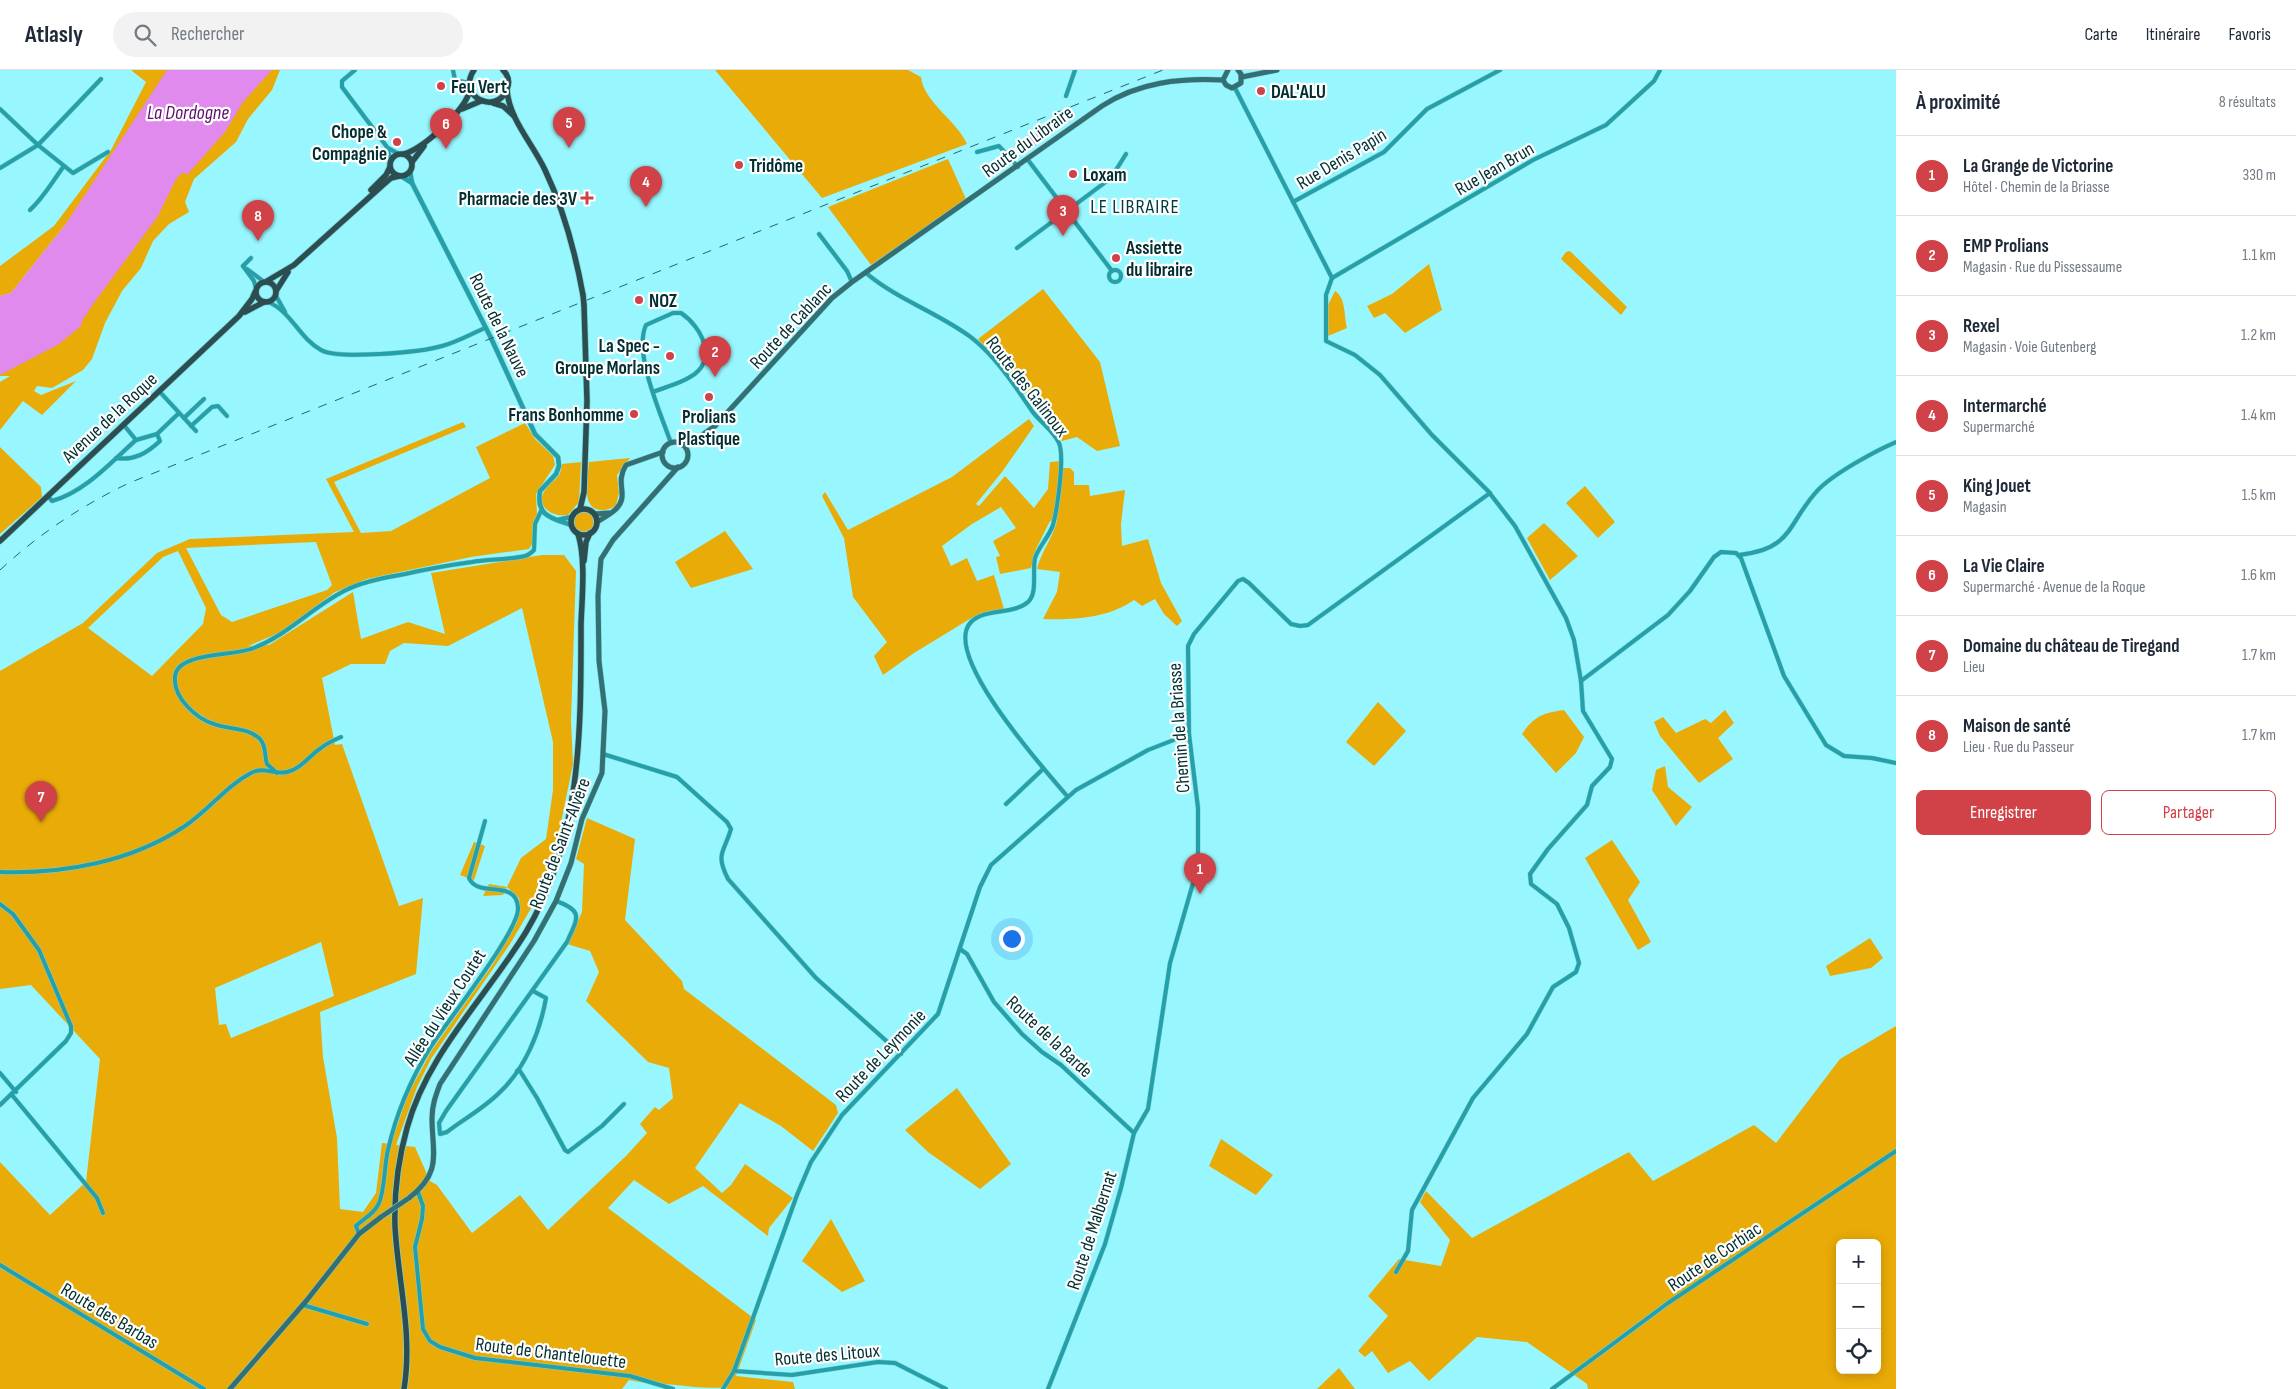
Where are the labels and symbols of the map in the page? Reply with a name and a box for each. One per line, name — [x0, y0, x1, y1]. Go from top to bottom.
place label: Feu Vert — [451, 76, 507, 99]
marker: Feu Vert — [435, 80, 447, 92]
place label: DAL'ALU — [1271, 81, 1326, 104]
marker: DAL'ALU — [1255, 85, 1267, 97]
water label: La Dordogne — [147, 101, 229, 125]
street label: Route du Libraire — [978, 102, 1078, 183]
pin: 5 — [553, 107, 585, 148]
pin: 6 — [430, 108, 462, 149]
place label: Chope & Compagnie — [312, 121, 387, 166]
street label: Rue Denis Papin — [1293, 124, 1391, 195]
marker: Chope & Compagnie — [391, 136, 403, 148]
street label: Rue Jean Brun — [1451, 137, 1538, 201]
place label: Tridôme — [749, 155, 803, 178]
marker: Tridôme — [733, 159, 745, 171]
place label: Loxam — [1083, 164, 1127, 187]
pin: 4 — [630, 166, 662, 207]
marker: Loxam — [1067, 168, 1079, 180]
place label: Pharmacie des 3V — [459, 188, 578, 211]
marker: Pharmacie des 3V — [581, 192, 593, 204]
pin: 3 — [1047, 195, 1079, 236]
district label: LE LIBRAIRE — [1090, 195, 1180, 219]
pin: 8 — [242, 200, 274, 241]
place label: Assiette du libraire — [1125, 237, 1193, 282]
marker: Assiette du libraire — [1110, 252, 1122, 264]
street label: Route de la Nauve — [464, 270, 534, 381]
street label: Route de Cablanc — [745, 278, 837, 374]
place label: NOZ — [649, 290, 678, 313]
marker: NOZ — [633, 294, 645, 306]
street label: Route des Galinoux — [980, 332, 1073, 442]
place label: La Spec - Groupe Morlans — [555, 335, 660, 380]
pin: 2 — [699, 336, 731, 377]
marker: La Spec - Groupe Morlans — [664, 350, 676, 362]
street label: Avenue de la Roque — [57, 368, 162, 469]
marker: Prolians Plastique — [703, 391, 715, 403]
place label: Frans Bonhomme — [508, 404, 624, 427]
place label: Prolians Plastique — [678, 406, 740, 451]
marker: Frans Bonhomme — [628, 408, 640, 420]
street label: Chemin de la Briasse — [1163, 662, 1196, 794]
street label: Route de Saint-Alvère — [525, 775, 596, 912]
pin: 7 — [25, 781, 57, 822]
pin: 1 — [1184, 853, 1216, 894]
your location — [999, 926, 1025, 952]
street label: Allée du Vieux Coutet — [398, 945, 492, 1071]
street label: Route de la Barde — [1001, 991, 1097, 1083]
street label: Route de Leymonie — [831, 1005, 931, 1107]
street label: Route de Malbernat — [1062, 1168, 1123, 1293]
street label: Route de Corbiac — [1664, 1218, 1766, 1297]
street label: Route des Barbas — [56, 1278, 162, 1354]
street label: Route de Chantelouette — [474, 1333, 627, 1374]
street label: Route des Litoux — [774, 1339, 881, 1372]

